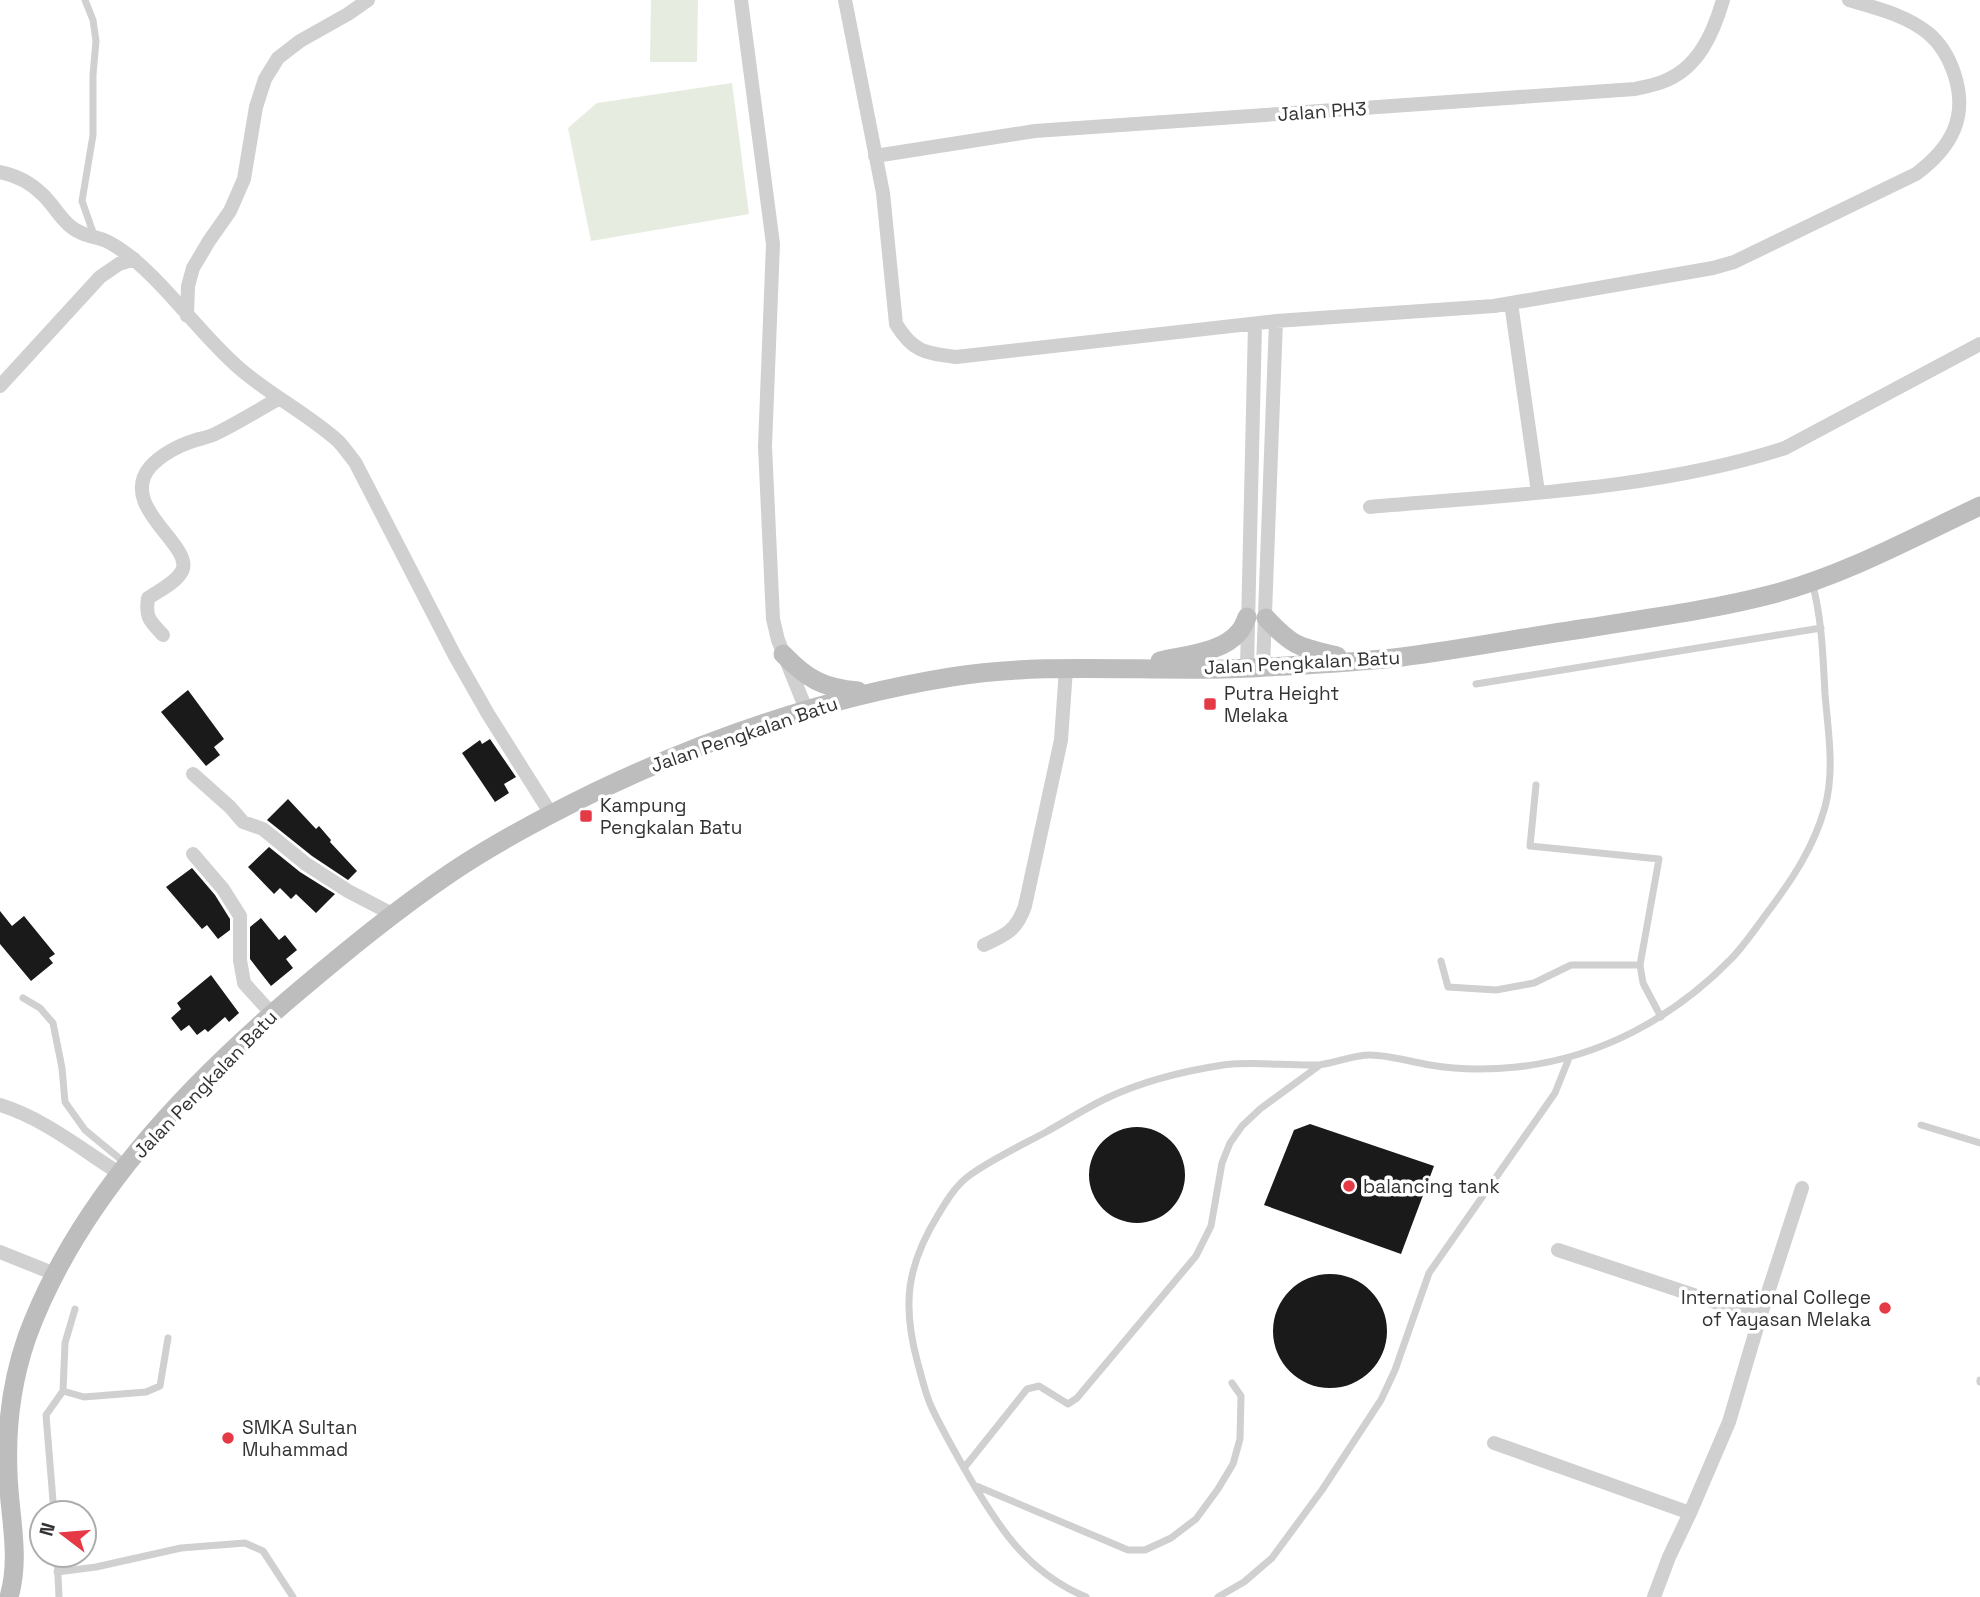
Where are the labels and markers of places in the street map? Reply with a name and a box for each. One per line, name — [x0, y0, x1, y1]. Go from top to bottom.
place label: Putra Height Melaka — [1224, 681, 1339, 728]
marker: Putra Height Melaka — [1202, 696, 1218, 712]
place label: Kampung Pengkalan Batu — [600, 793, 743, 840]
marker: Kampung Pengkalan Batu — [578, 808, 594, 824]
place label: balancing tank — [1363, 1174, 1500, 1199]
marker: balancing tank — [1341, 1178, 1357, 1194]
place label: International College of Yayasan Melaka — [1681, 1285, 1871, 1332]
marker: International College of Yayasan Melaka — [1877, 1300, 1893, 1316]
place label: SMKA Sultan Muhammad — [242, 1415, 357, 1462]
marker: SMKA Sultan Muhammad — [220, 1430, 236, 1446]

